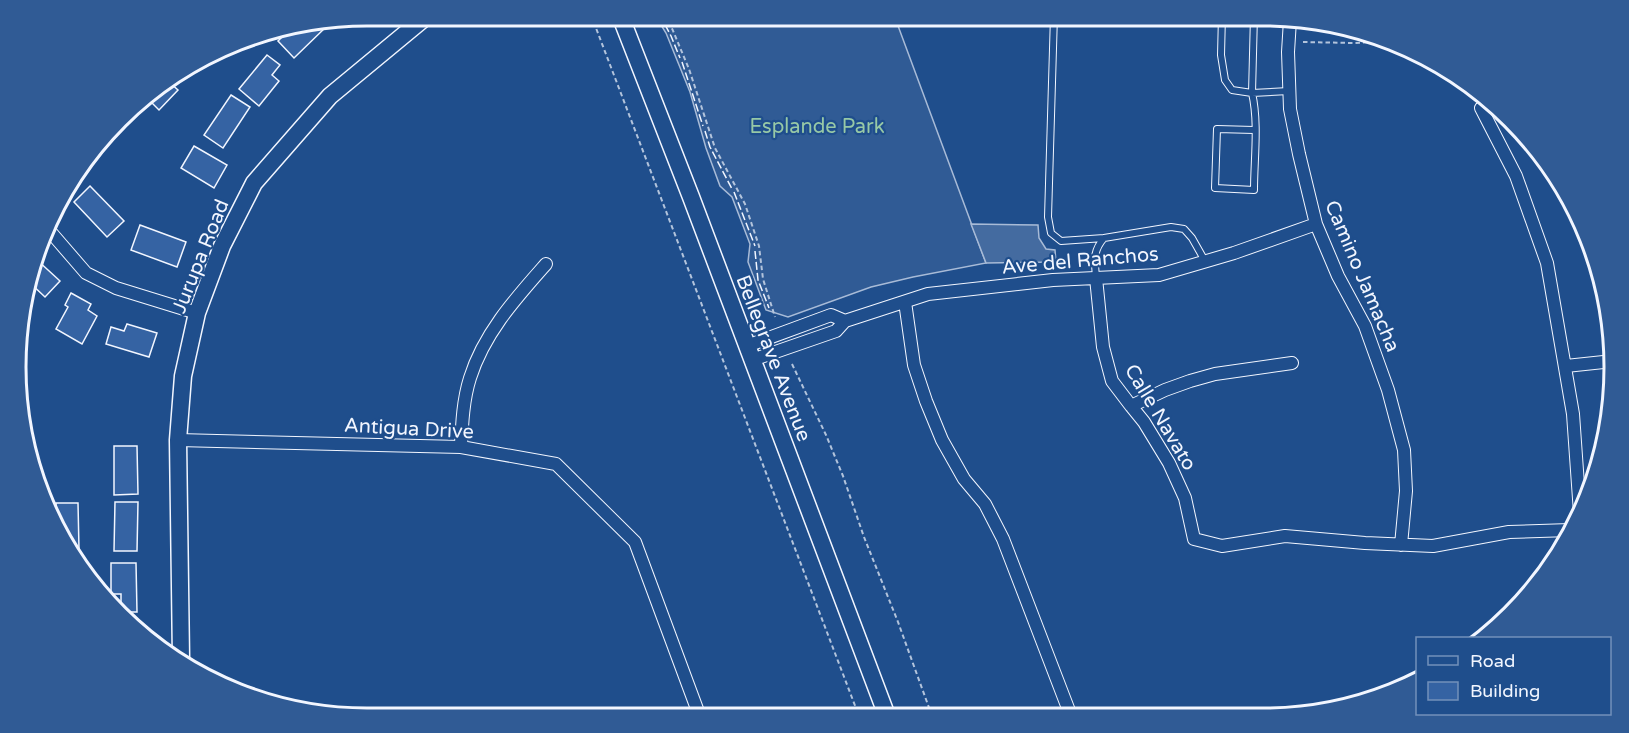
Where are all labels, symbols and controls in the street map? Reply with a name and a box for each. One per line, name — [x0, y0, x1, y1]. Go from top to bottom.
park label: Esplande Park — [749, 115, 885, 139]
street label: Jurupa Road — [167, 196, 235, 317]
street label: Camino Jamacha — [1319, 197, 1405, 356]
street label: Ave del Ranchos — [1001, 242, 1160, 280]
street label: Bellegrave Avenue — [730, 272, 816, 445]
street label: Calle Navato — [1119, 360, 1201, 475]
street label: Antigua Drive — [343, 414, 474, 444]
legend — [1416, 637, 1611, 715]
text: Road — [1470, 650, 1515, 672]
text: Building — [1470, 680, 1540, 702]

